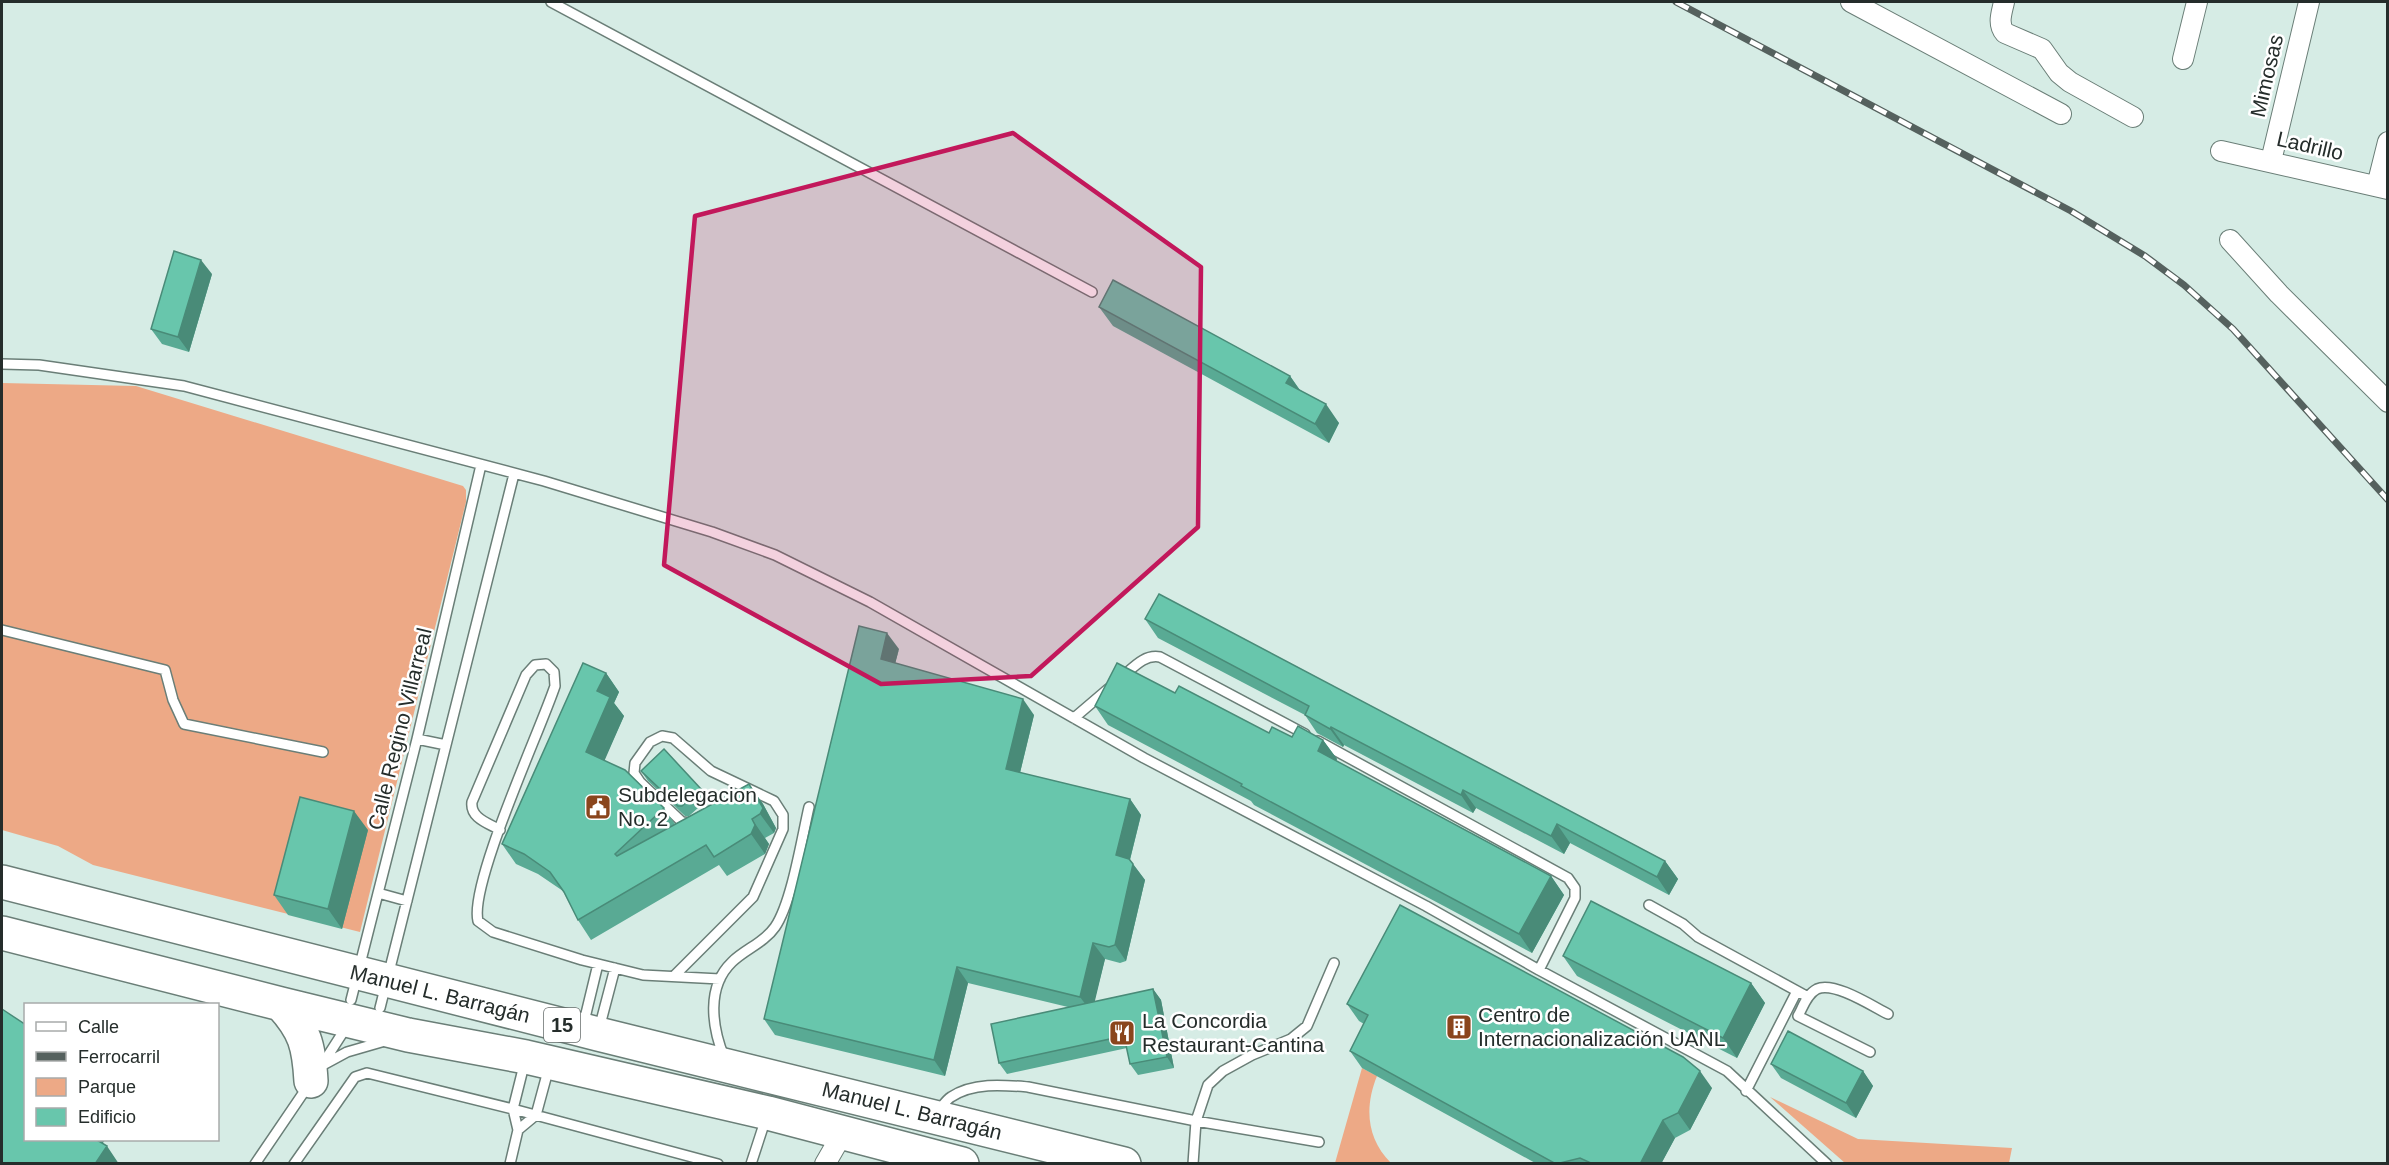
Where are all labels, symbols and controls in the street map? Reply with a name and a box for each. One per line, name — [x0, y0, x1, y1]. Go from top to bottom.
street label: Mimosas — [2246, 32, 2287, 119]
street label: Ladrillo — [2275, 127, 2346, 164]
street label: Calle Regino Villarreal — [363, 625, 436, 832]
place label: Subdelegacion No. 2 — [618, 783, 757, 830]
public building icon: Subdelegacion No. 2 — [583, 792, 613, 822]
street label: Manuel L. Barragán — [348, 960, 532, 1027]
legend — [24, 1003, 219, 1141]
place label: Centro de Internacionalización UANL — [1478, 1003, 1725, 1050]
road number: 15 — [544, 1008, 580, 1042]
place label: La Concordia Restaurant-Cantina — [1142, 1009, 1324, 1056]
building icon: Centro de Internacionalización UANL — [1444, 1012, 1474, 1042]
text: Calle — [78, 1017, 119, 1037]
restaurant icon: La Concordia Restaurant-Cantina — [1107, 1018, 1137, 1048]
text: Ferrocarril — [78, 1047, 160, 1067]
text: Parque — [78, 1077, 136, 1097]
street label: Manuel L. Barragán — [820, 1077, 1004, 1144]
text: Edificio — [78, 1107, 136, 1127]

